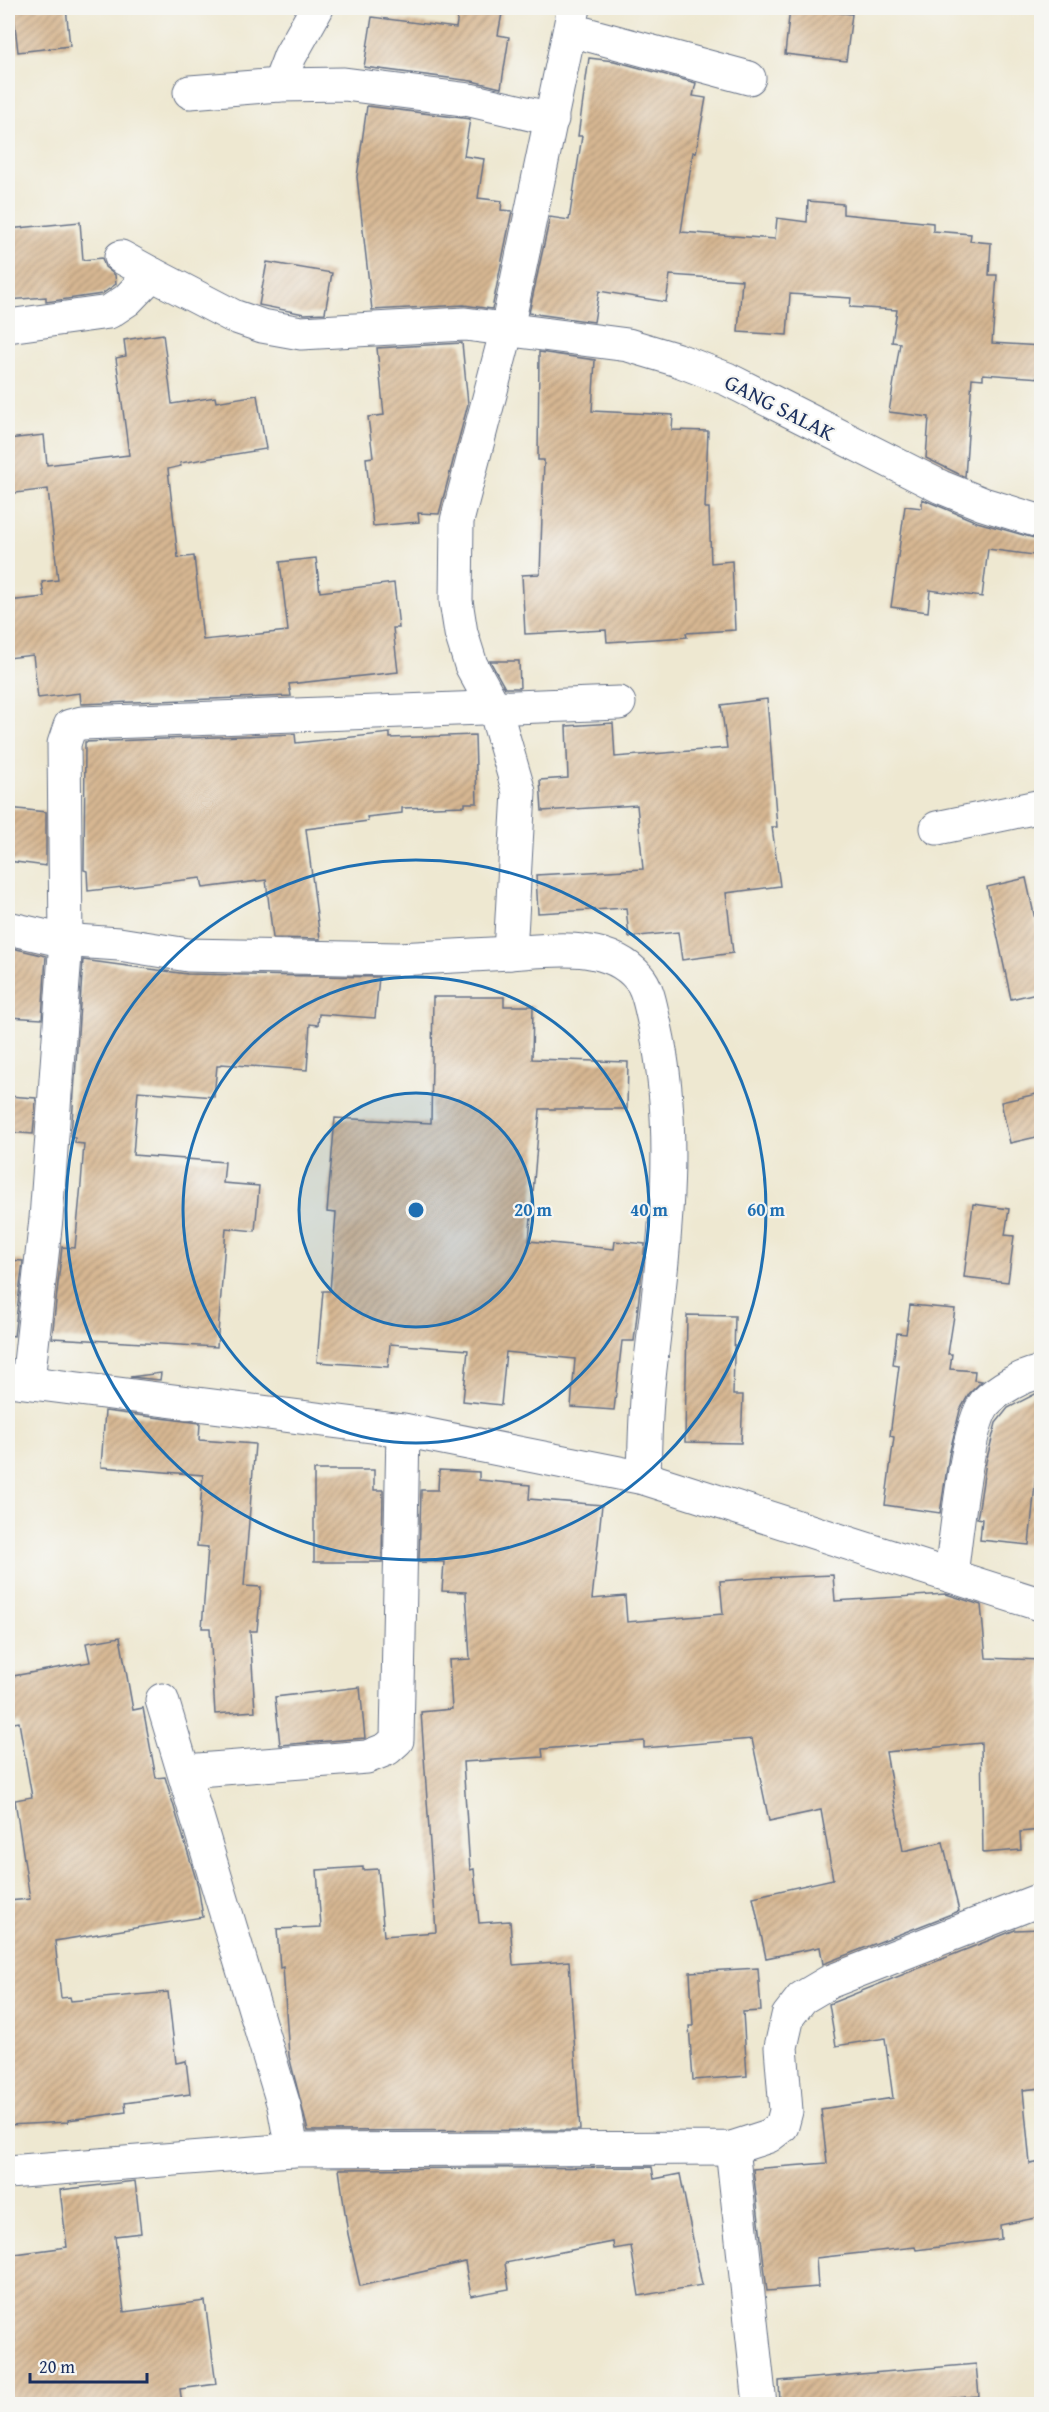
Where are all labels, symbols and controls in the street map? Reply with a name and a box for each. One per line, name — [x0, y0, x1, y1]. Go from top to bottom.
street label: GANG SALAK — [719, 366, 841, 448]
text: 20 m — [514, 1196, 553, 1223]
text: 40 m — [630, 1196, 669, 1223]
text: 60 m — [747, 1196, 786, 1223]
centre of rings — [406, 1200, 426, 1220]
scale bar — [30, 2346, 147, 2384]
text: 20 m — [39, 2353, 75, 2380]

